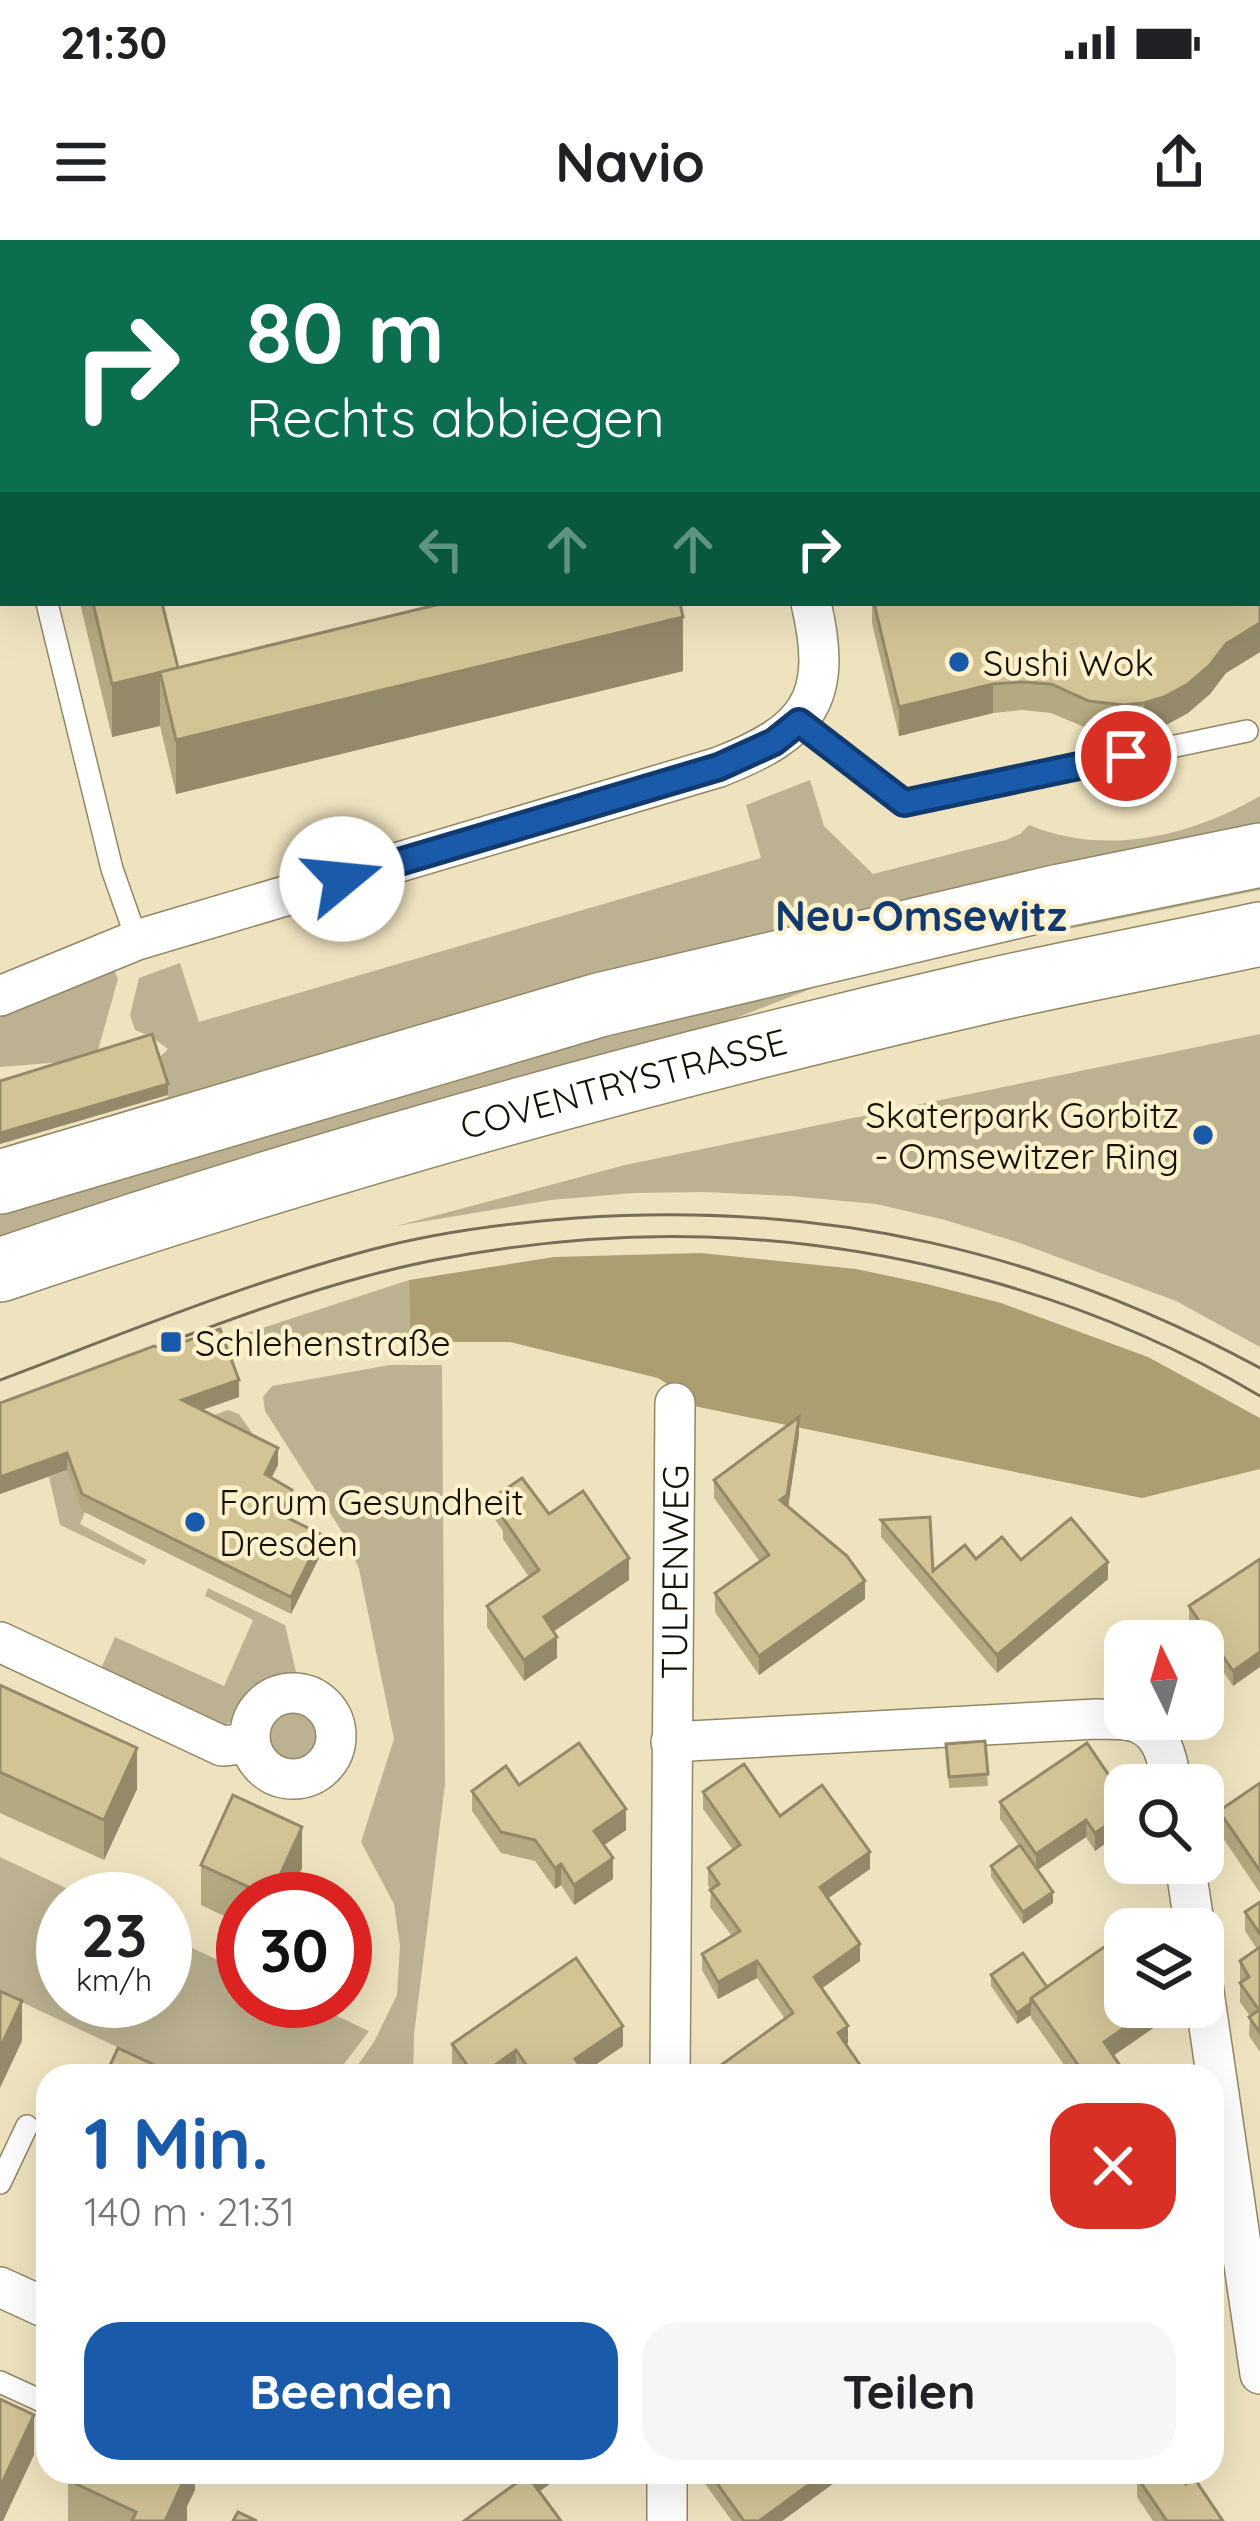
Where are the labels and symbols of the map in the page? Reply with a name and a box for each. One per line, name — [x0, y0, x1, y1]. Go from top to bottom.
place label: Sushi Wok — [983, 640, 1154, 685]
marker: Sushi Wok — [946, 649, 972, 675]
pin — [1075, 705, 1177, 807]
position arrow — [279, 816, 405, 942]
district label: Neu-Omsewitz — [775, 889, 1067, 942]
street label: COVENTRYSTRASSE — [455, 1018, 791, 1148]
place label: Skaterpark Gorbitz - Omsewitzer Ring — [865, 1092, 1179, 1178]
marker: Skaterpark Gorbitz - Omsewitzer Ring — [1190, 1122, 1216, 1148]
place label: Schlehenstraße — [195, 1320, 451, 1365]
marker: Schlehenstraße — [158, 1329, 184, 1355]
street label: TULPENWEG — [650, 1464, 697, 1680]
place label: Forum Gesundheit Dresden — [219, 1479, 524, 1565]
marker: Forum Gesundheit Dresden — [182, 1509, 208, 1535]
north arrow — [1104, 1620, 1224, 1740]
speed limit sign: 30 — [216, 1872, 372, 2028]

